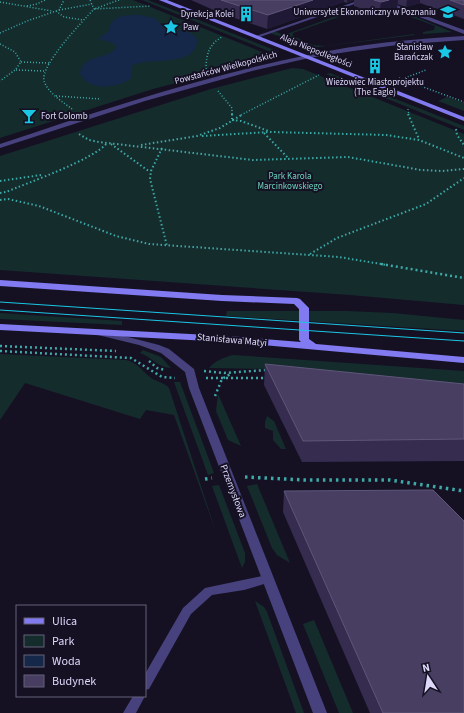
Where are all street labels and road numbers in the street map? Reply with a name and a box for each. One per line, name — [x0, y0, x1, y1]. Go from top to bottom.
street label: Aleja Niepodległości — [278, 31, 354, 71]
street label: Powstańców Wielkopolskich — [173, 48, 279, 88]
street label: Stanisława Matyi — [196, 330, 268, 350]
street label: Przemysłowa — [216, 462, 250, 520]

